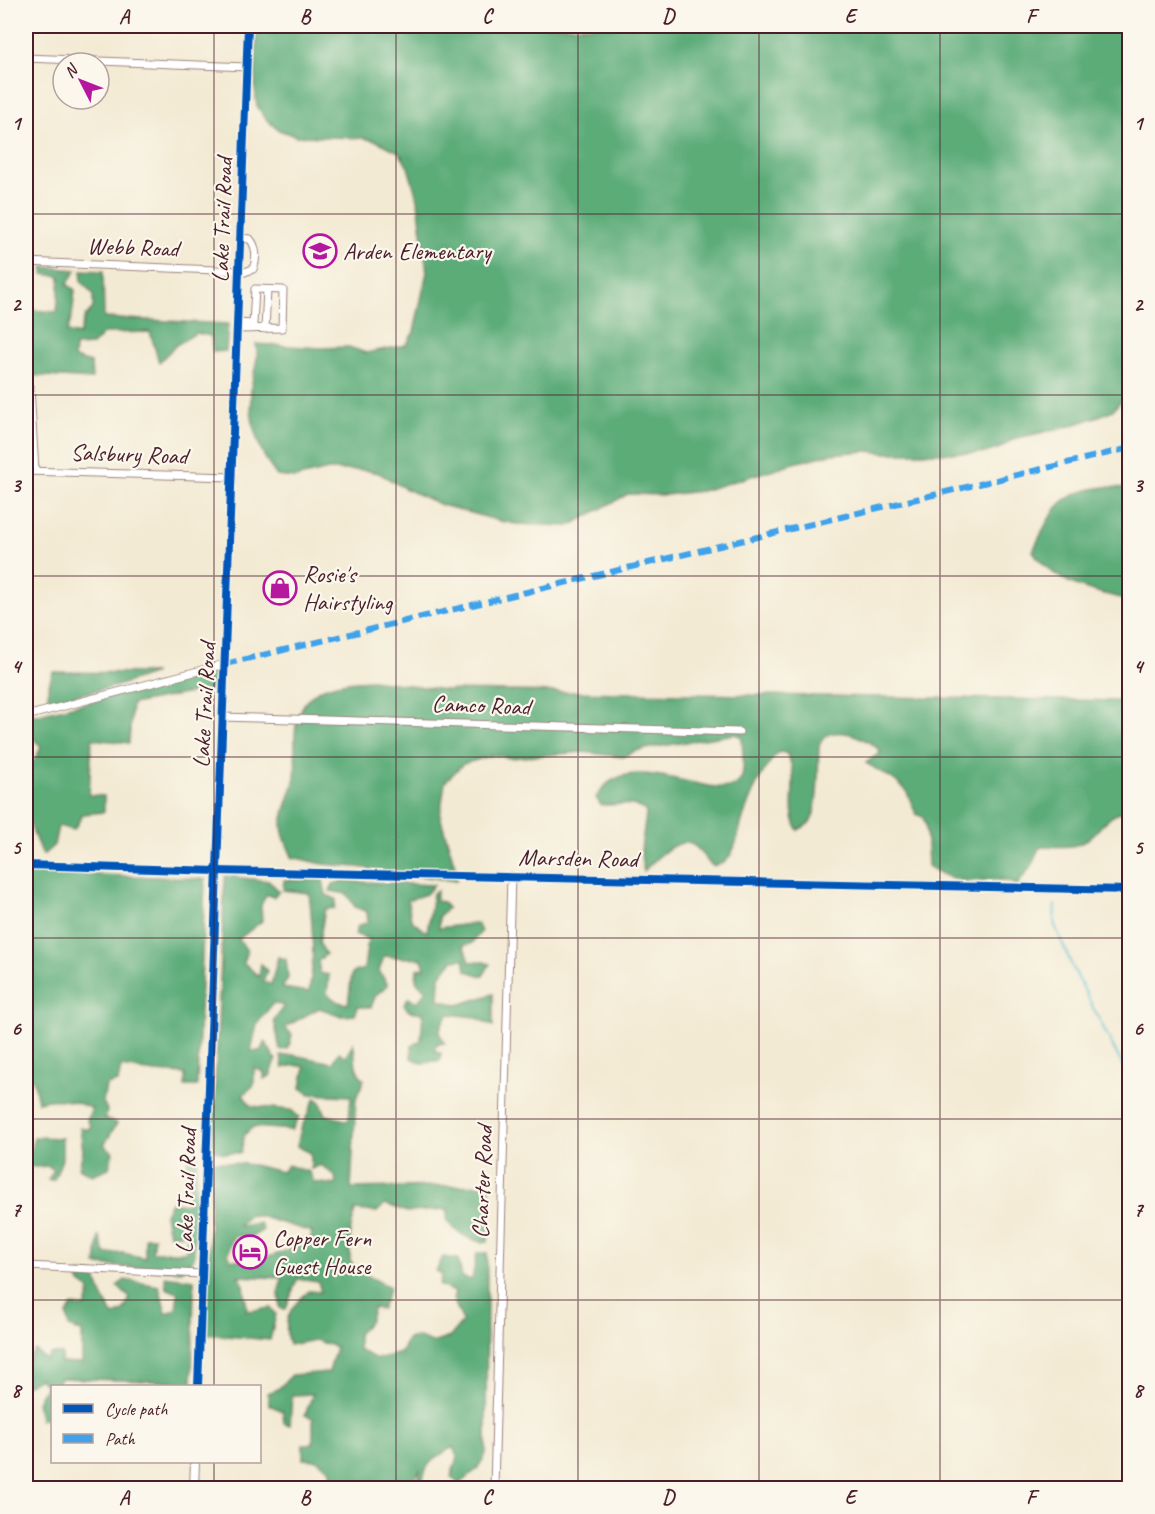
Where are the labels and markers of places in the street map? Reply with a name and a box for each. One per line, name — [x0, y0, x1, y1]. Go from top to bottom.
school or university icon: Arden Elementary — [302, 233, 338, 269]
place label: Arden Elementary — [343, 236, 492, 266]
place label: Rosie's Hairstyling — [303, 559, 394, 617]
shop icon: Rosie's Hairstyling — [262, 570, 298, 606]
place label: Copper Fern Guest House — [273, 1223, 372, 1281]
hotel icon: Copper Fern Guest House — [232, 1234, 268, 1270]

